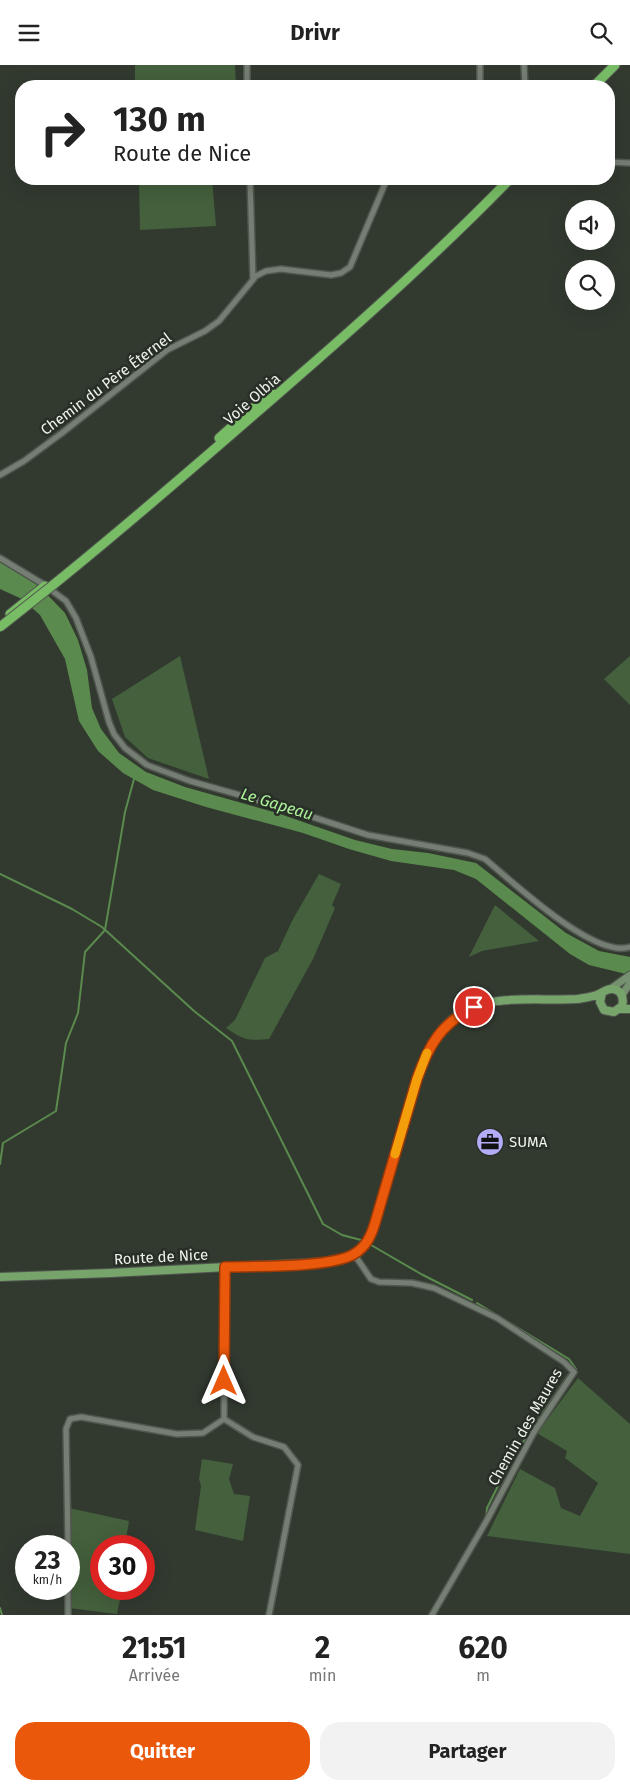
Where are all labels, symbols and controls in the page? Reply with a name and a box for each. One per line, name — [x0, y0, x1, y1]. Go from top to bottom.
icon: menu — [15, 19, 43, 47]
text: Drivr — [290, 19, 340, 46]
icon: search — [587, 19, 615, 47]
text: 130 m — [113, 98, 206, 140]
icon: right — [30, 100, 95, 165]
text: Route de Nice — [113, 140, 251, 167]
map controls — [565, 200, 615, 310]
button: sound — [565, 200, 615, 250]
button: search — [565, 260, 615, 310]
street label: Chemin du Père Éternel — [37, 329, 175, 439]
street label: Voie Olbia — [220, 370, 284, 428]
water label: Le Gapeau — [238, 784, 316, 824]
pin — [453, 986, 495, 1028]
icon: arrive — [460, 993, 488, 1021]
office icon: SUMA — [475, 1127, 505, 1157]
place label: SUMA — [509, 1133, 548, 1151]
street label: Route de Nice — [113, 1246, 209, 1268]
position arrow — [197, 1354, 249, 1406]
street label: Chemin des Maures — [484, 1365, 566, 1489]
speed limit sign: 30 — [90, 1535, 155, 1600]
text: 23 — [35, 1546, 60, 1576]
text: km/h — [33, 1573, 62, 1587]
text: 21:51 — [122, 1630, 187, 1666]
text: 2 — [315, 1630, 330, 1666]
text: 620 — [458, 1630, 508, 1666]
text: Arrivée — [129, 1666, 180, 1685]
text: min — [309, 1666, 336, 1685]
text: m — [476, 1666, 490, 1685]
button: Quitter — [15, 1722, 310, 1780]
button: Partager — [320, 1722, 615, 1780]

